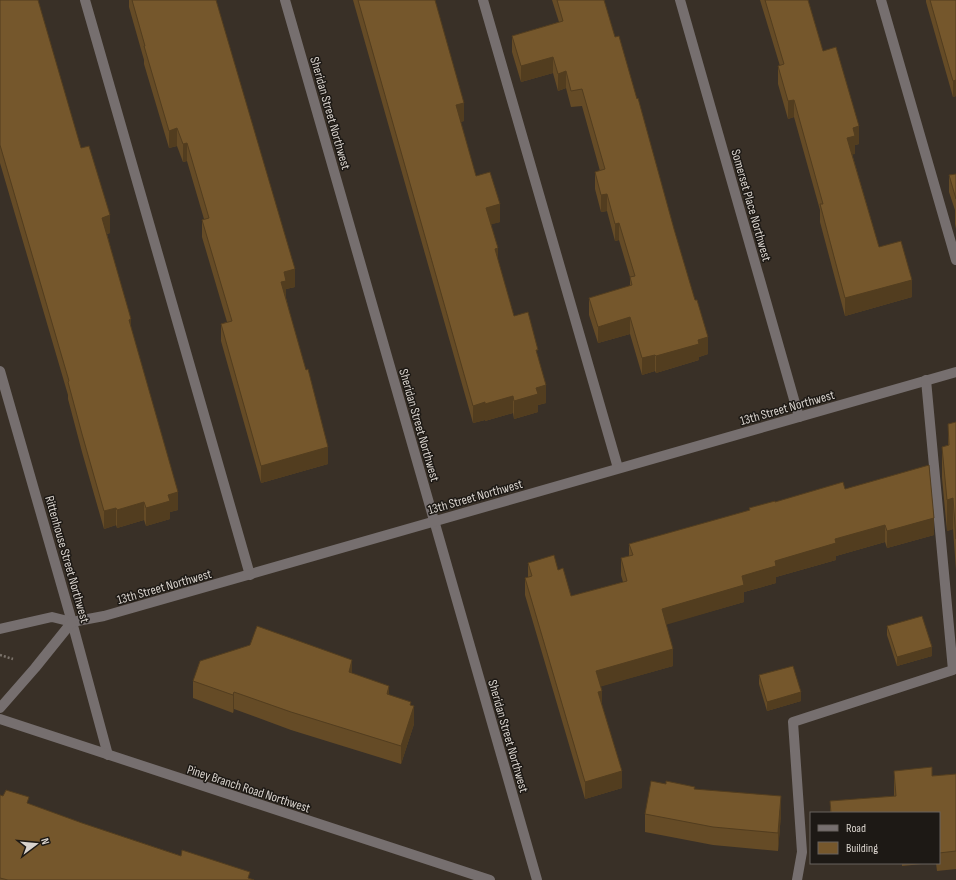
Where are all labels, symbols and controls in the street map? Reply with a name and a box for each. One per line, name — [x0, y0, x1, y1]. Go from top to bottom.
street label: Sheridan Street Northwest — [306, 55, 354, 172]
street label: Somerset Place Northwest — [727, 147, 775, 263]
street label: Sheridan Street Northwest — [395, 367, 443, 484]
street label: 13th Street Northwest — [738, 387, 836, 429]
street label: 13th Street Northwest — [426, 476, 524, 518]
street label: Rittenhouse Street Northwest — [41, 494, 93, 625]
street label: 13th Street Northwest — [115, 566, 213, 608]
street label: Sheridan Street Northwest — [484, 678, 532, 795]
street label: Piney Branch Road Northwest — [185, 761, 312, 816]
legend — [810, 812, 940, 864]
text: Road — [846, 821, 866, 836]
north arrow — [16, 824, 56, 864]
text: N — [38, 837, 52, 846]
text: Building — [846, 841, 878, 856]

